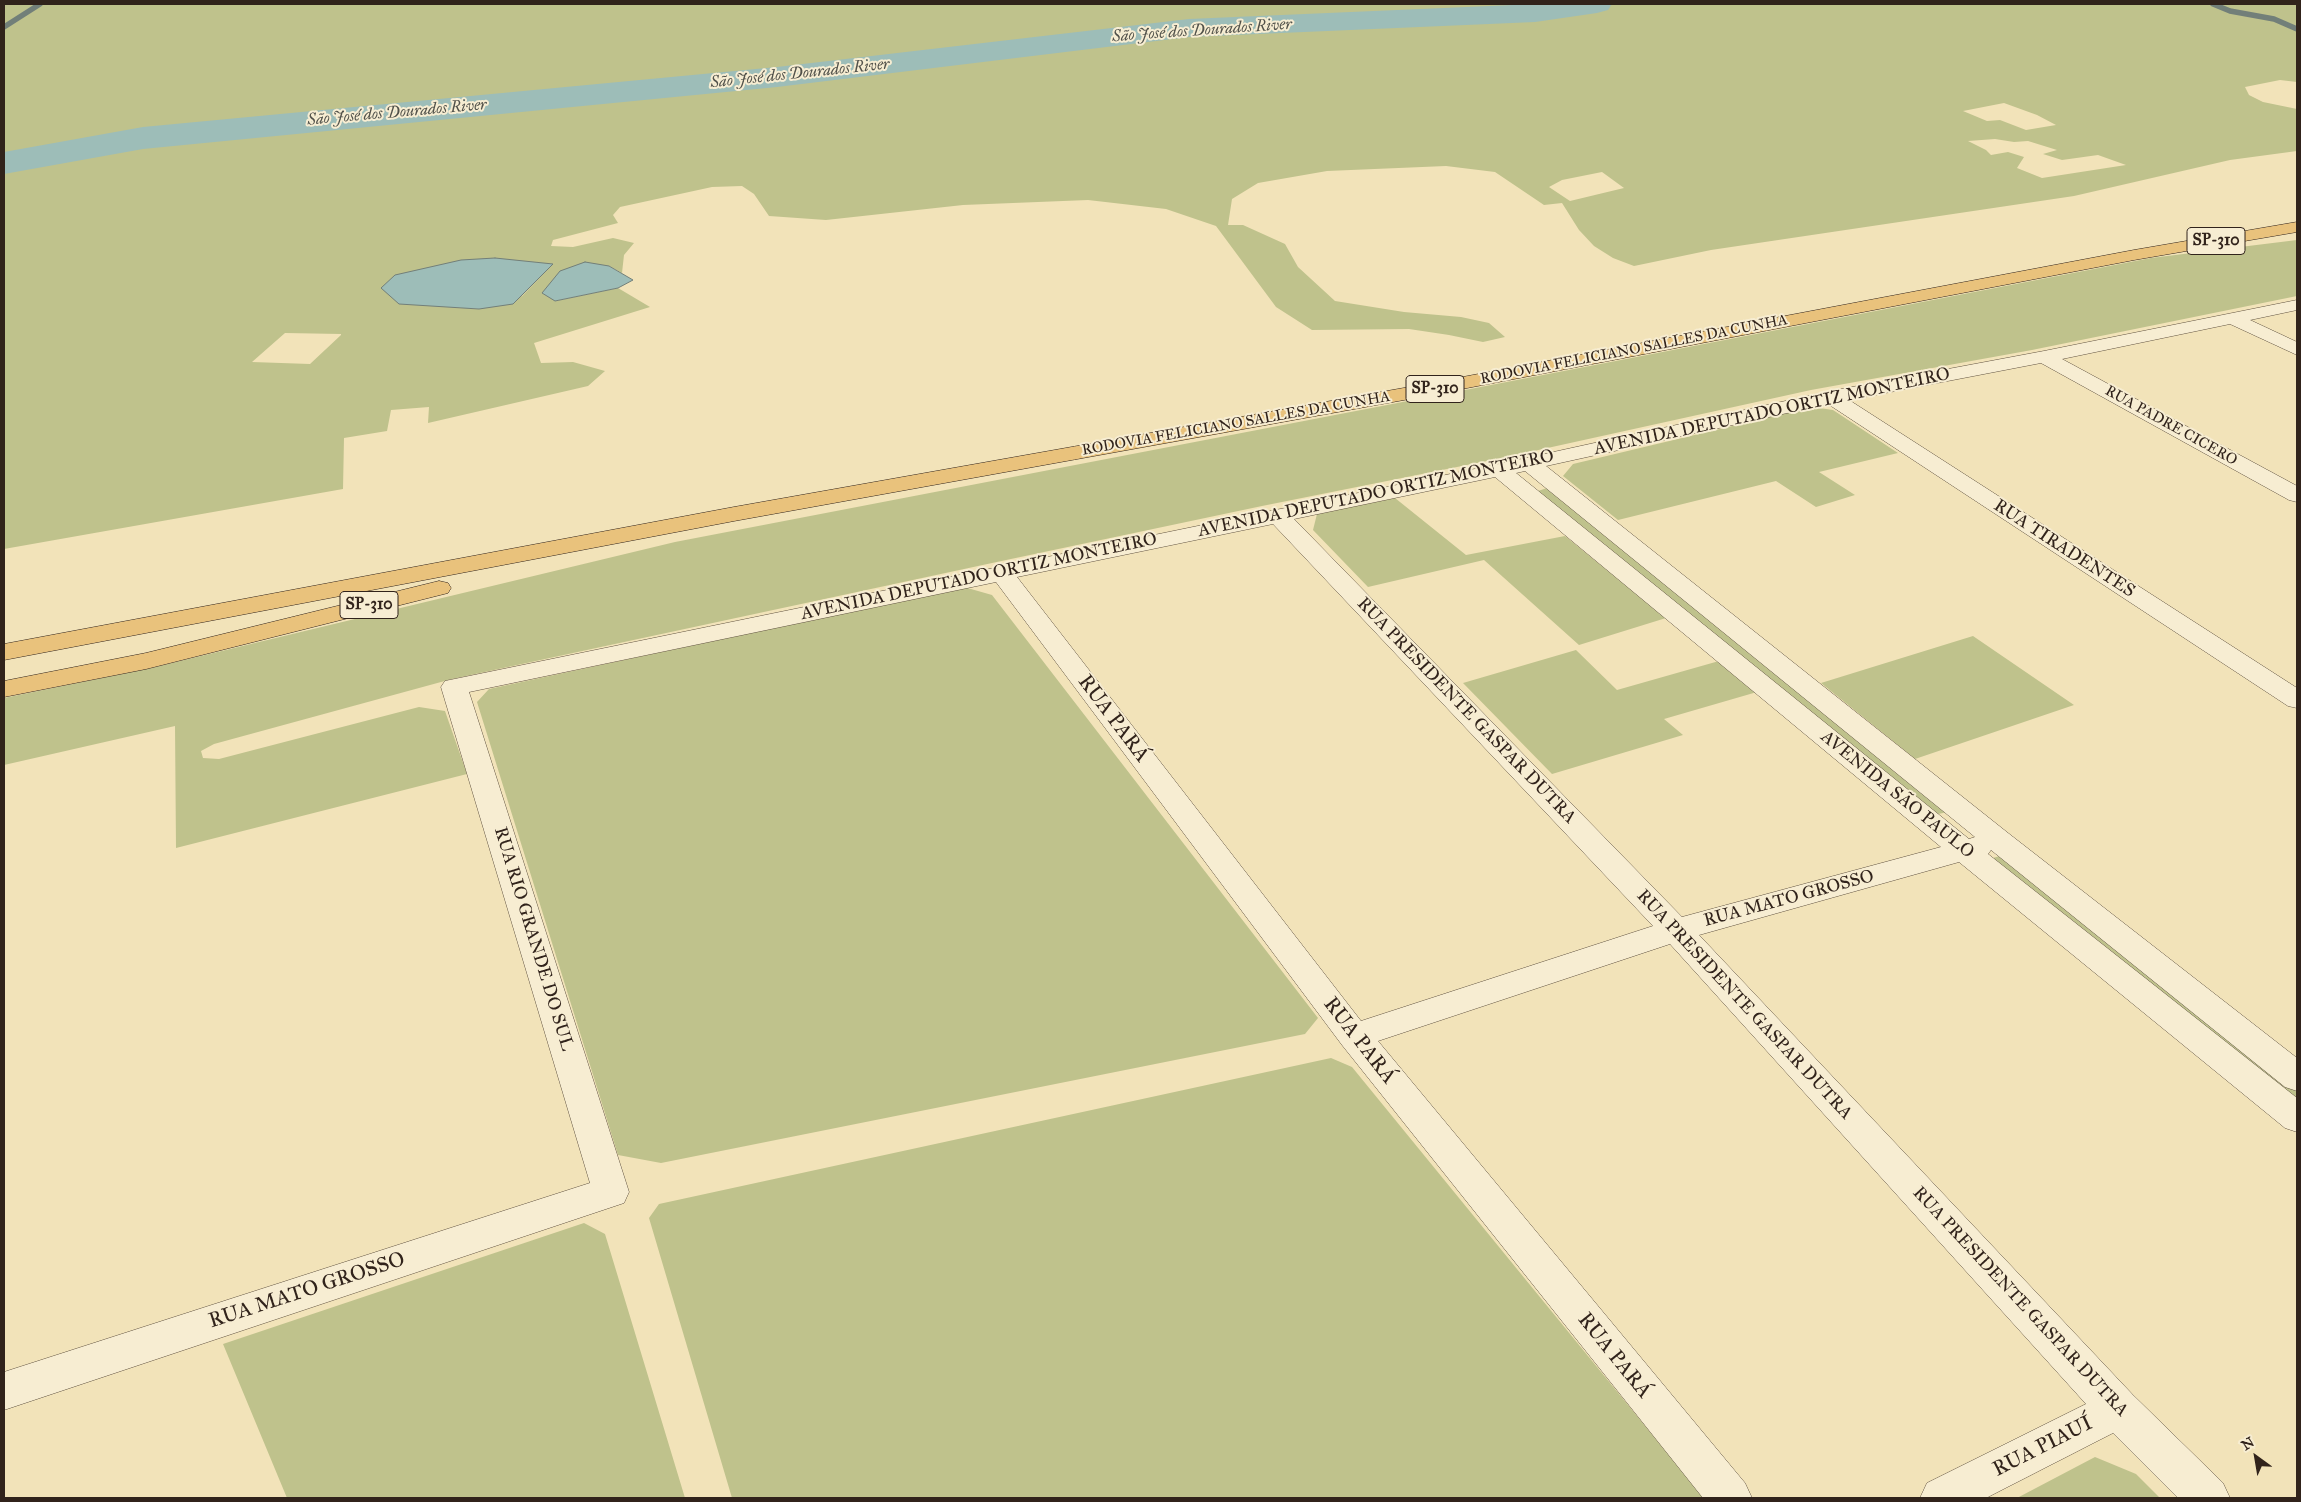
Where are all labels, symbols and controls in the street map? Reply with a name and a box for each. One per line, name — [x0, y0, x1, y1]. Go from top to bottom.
water label: São José dos Dourados River — [1112, 15, 1292, 47]
water label: São José dos Dourados River — [709, 55, 891, 93]
water label: São José dos Dourados River — [306, 96, 488, 130]
road number: SP-310 — [2187, 228, 2245, 255]
street label: RODOVIA FELICIANO SALLES DA CUNHA — [1479, 311, 1789, 389]
street label: AVENIDA DEPUTADO ORTIZ MONTEIRO — [1592, 364, 1952, 460]
road number: SP-310 — [1406, 376, 1464, 402]
street label: RUA PADRE CICERO — [2102, 382, 2240, 470]
street label: RODOVIA FELICIANO SALLES DA CUNHA — [1080, 388, 1392, 460]
street label: AVENIDA DEPUTADO ORTIZ MONTEIRO — [1196, 446, 1556, 542]
street label: RUA TIRADENTES — [1989, 495, 2139, 603]
street label: AVENIDA DEPUTADO ORTIZ MONTEIRO — [799, 529, 1159, 625]
road number: SP-310 — [340, 592, 398, 618]
street label: RUA PRESIDENTE GASPAR DUTRA — [1352, 593, 1580, 829]
street label: RUA PARÁ — [1072, 670, 1154, 768]
street label: AVENIDA SÃO PAULO — [1816, 726, 1978, 864]
street label: RUA RIO GRANDE DO SUL — [489, 824, 577, 1054]
street label: RUA MATO GROSSO — [1702, 866, 1876, 932]
street label: RUA PRESIDENTE GASPAR DUTRA — [1632, 886, 1856, 1124]
street label: RUA PARÁ — [1317, 993, 1401, 1089]
street label: RUA PRESIDENTE GASPAR DUTRA — [1908, 1183, 2132, 1421]
street label: RUA MATO GROSSO — [206, 1247, 408, 1335]
street label: RUA PARÁ — [1572, 1308, 1656, 1404]
street label: RUA PIAUÍ — [1989, 1411, 2097, 1483]
north arrow — [2231, 1432, 2281, 1482]
text: N — [2238, 1434, 2257, 1454]

